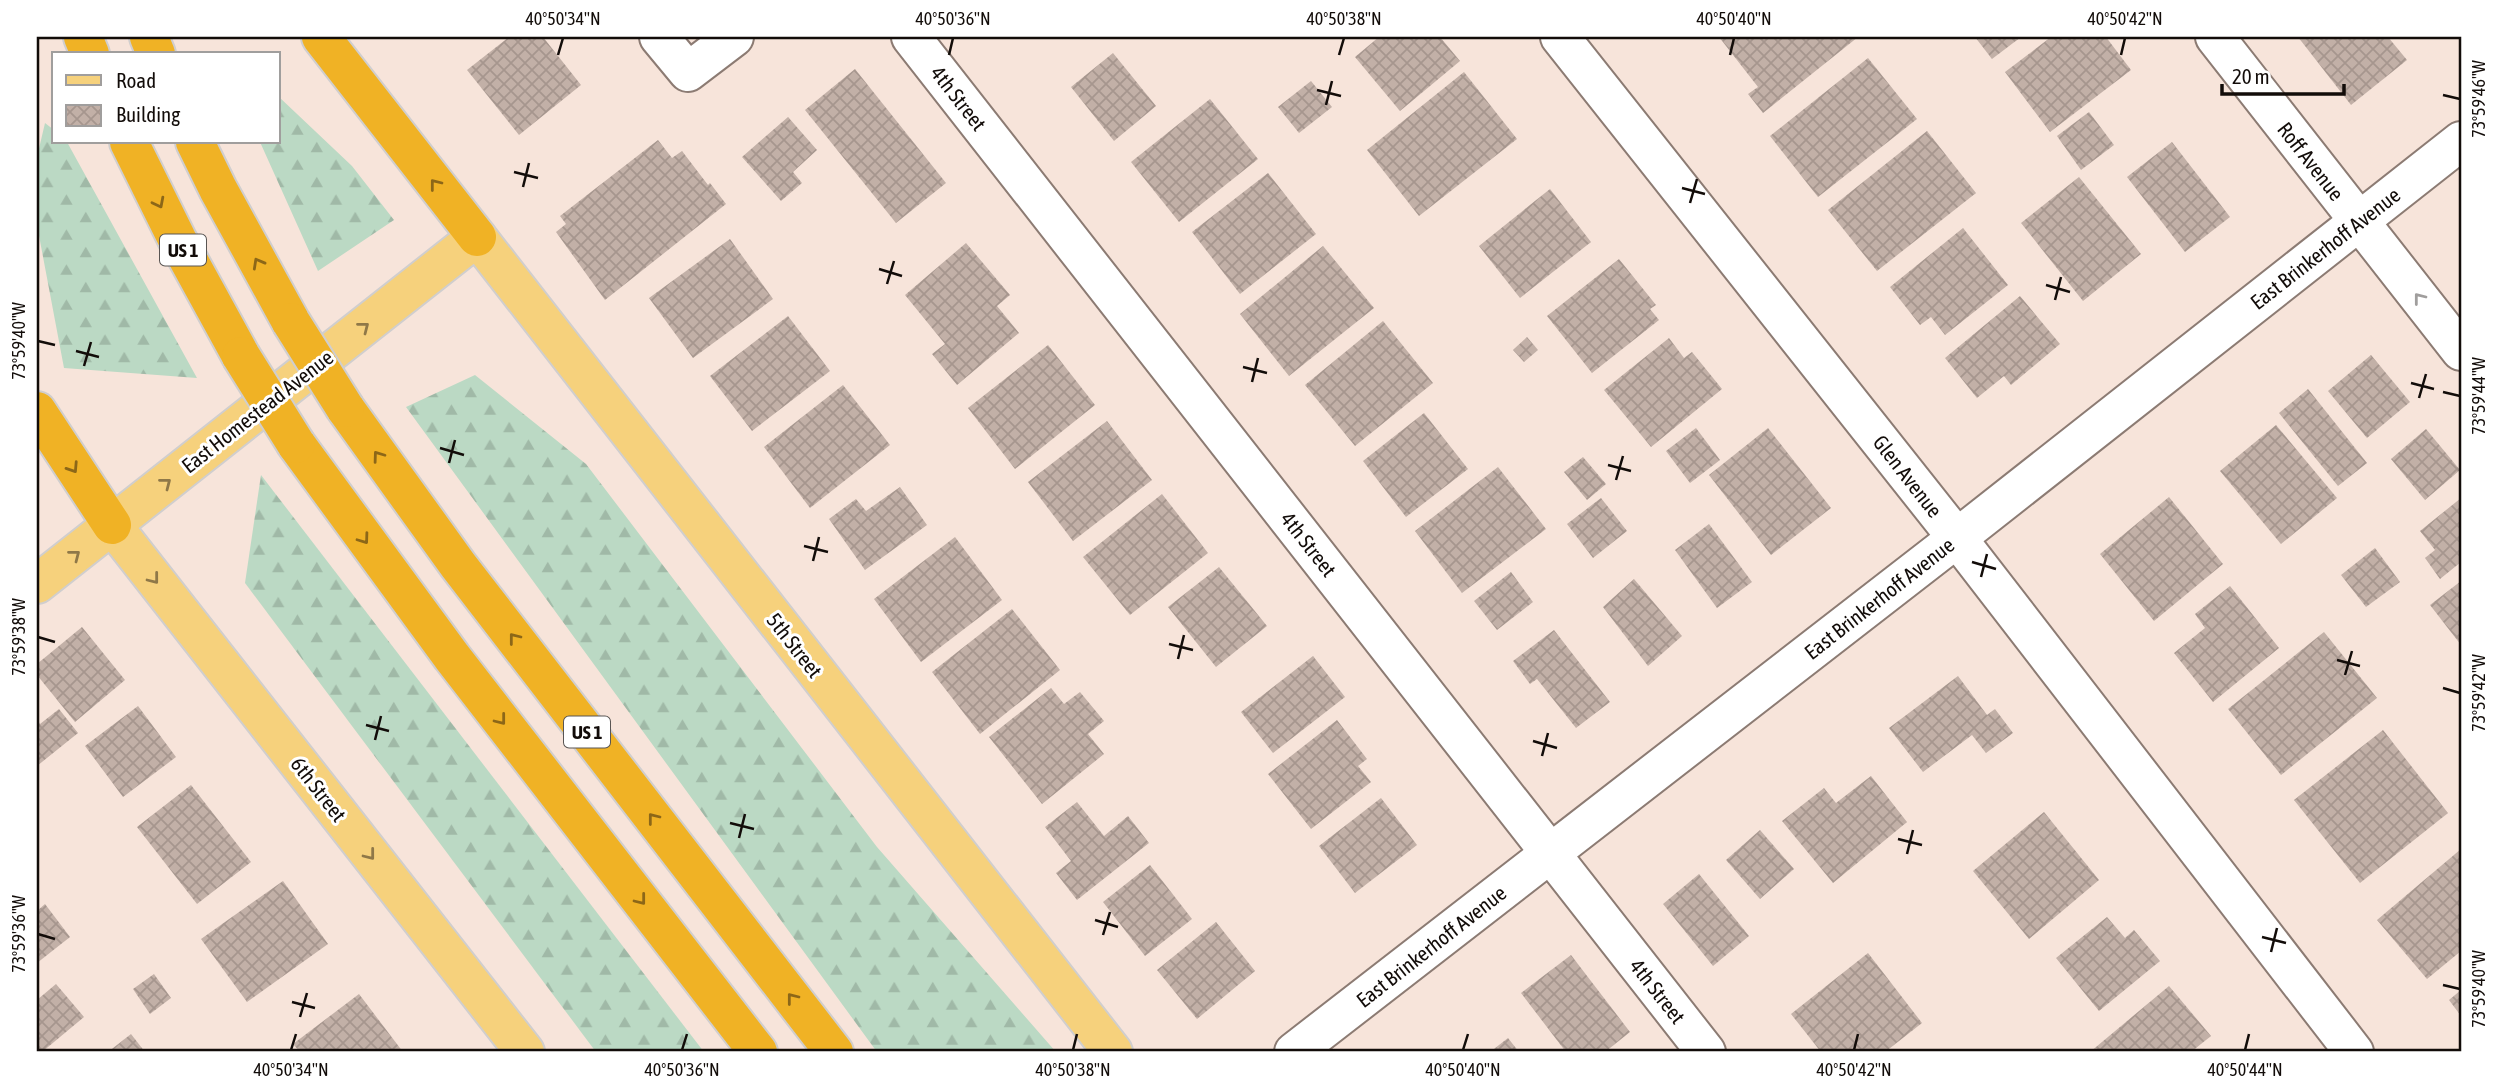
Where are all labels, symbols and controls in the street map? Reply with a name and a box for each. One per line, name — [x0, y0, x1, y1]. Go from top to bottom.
text: 40°50'34"N — [525, 8, 601, 29]
text: 40°50'36"N — [915, 8, 991, 29]
text: 40°50'38"N — [1306, 8, 1382, 29]
text: 40°50'40"N — [1696, 8, 1772, 29]
text: 40°50'42"N — [2087, 8, 2163, 29]
legend — [52, 52, 280, 144]
scale bar — [2222, 52, 2344, 96]
text: 73°59'46"W — [2468, 60, 2489, 138]
street label: 4th Street — [926, 61, 992, 135]
text: 20 m — [2232, 64, 2270, 88]
text: Road — [116, 68, 156, 92]
text: Building — [116, 102, 180, 126]
street label: Roff Avenue — [2273, 117, 2349, 205]
one-way arrow — [431, 179, 444, 191]
street label: East Brinkerhoff Avenue — [2245, 182, 2405, 314]
one-way arrow — [151, 196, 164, 208]
road number: US 1 — [160, 234, 206, 266]
one-way arrow — [253, 257, 266, 270]
one-way arrow — [2414, 293, 2427, 306]
text: 73°59'40"W — [8, 302, 29, 380]
one-way arrow — [356, 322, 368, 335]
street label: East Homestead Avenue — [177, 345, 337, 477]
text: 73°59'44"W — [2468, 357, 2489, 435]
street label: Glen Avenue — [1869, 430, 1947, 522]
one-way arrow — [374, 451, 386, 464]
one-way arrow — [65, 461, 78, 474]
one-way arrow — [158, 479, 171, 491]
street label: 4th Street — [1276, 507, 1342, 581]
one-way arrow — [356, 531, 368, 544]
street label: East Brinkerhoff Avenue — [1799, 532, 1959, 664]
one-way arrow — [67, 550, 79, 563]
one-way arrow — [146, 571, 159, 584]
text: 73°59'38"W — [8, 598, 29, 676]
street label: 5th Street — [762, 608, 828, 682]
one-way arrow — [510, 633, 523, 645]
text: 73°59'42"W — [2468, 654, 2489, 732]
one-way arrow — [493, 713, 506, 725]
road number: US 1 — [564, 716, 610, 748]
street label: 6th Street — [286, 752, 352, 826]
one-way arrow — [649, 813, 662, 826]
one-way arrow — [362, 847, 375, 859]
street label: East Brinkerhoff Avenue — [1351, 880, 1511, 1012]
one-way arrow — [632, 893, 645, 905]
text: 73°59'36"W — [8, 895, 29, 973]
text: 73°59'40"W — [2468, 950, 2489, 1028]
street label: 4th Street — [1625, 954, 1691, 1028]
one-way arrow — [787, 993, 800, 1006]
text: 40°50'34"N — [253, 1059, 329, 1080]
text: 40°50'36"N — [644, 1059, 720, 1080]
text: 40°50'38"N — [1035, 1059, 1111, 1080]
text: 40°50'40"N — [1425, 1059, 1501, 1080]
text: 40°50'42"N — [1816, 1059, 1892, 1080]
text: 40°50'44"N — [2207, 1059, 2283, 1080]

